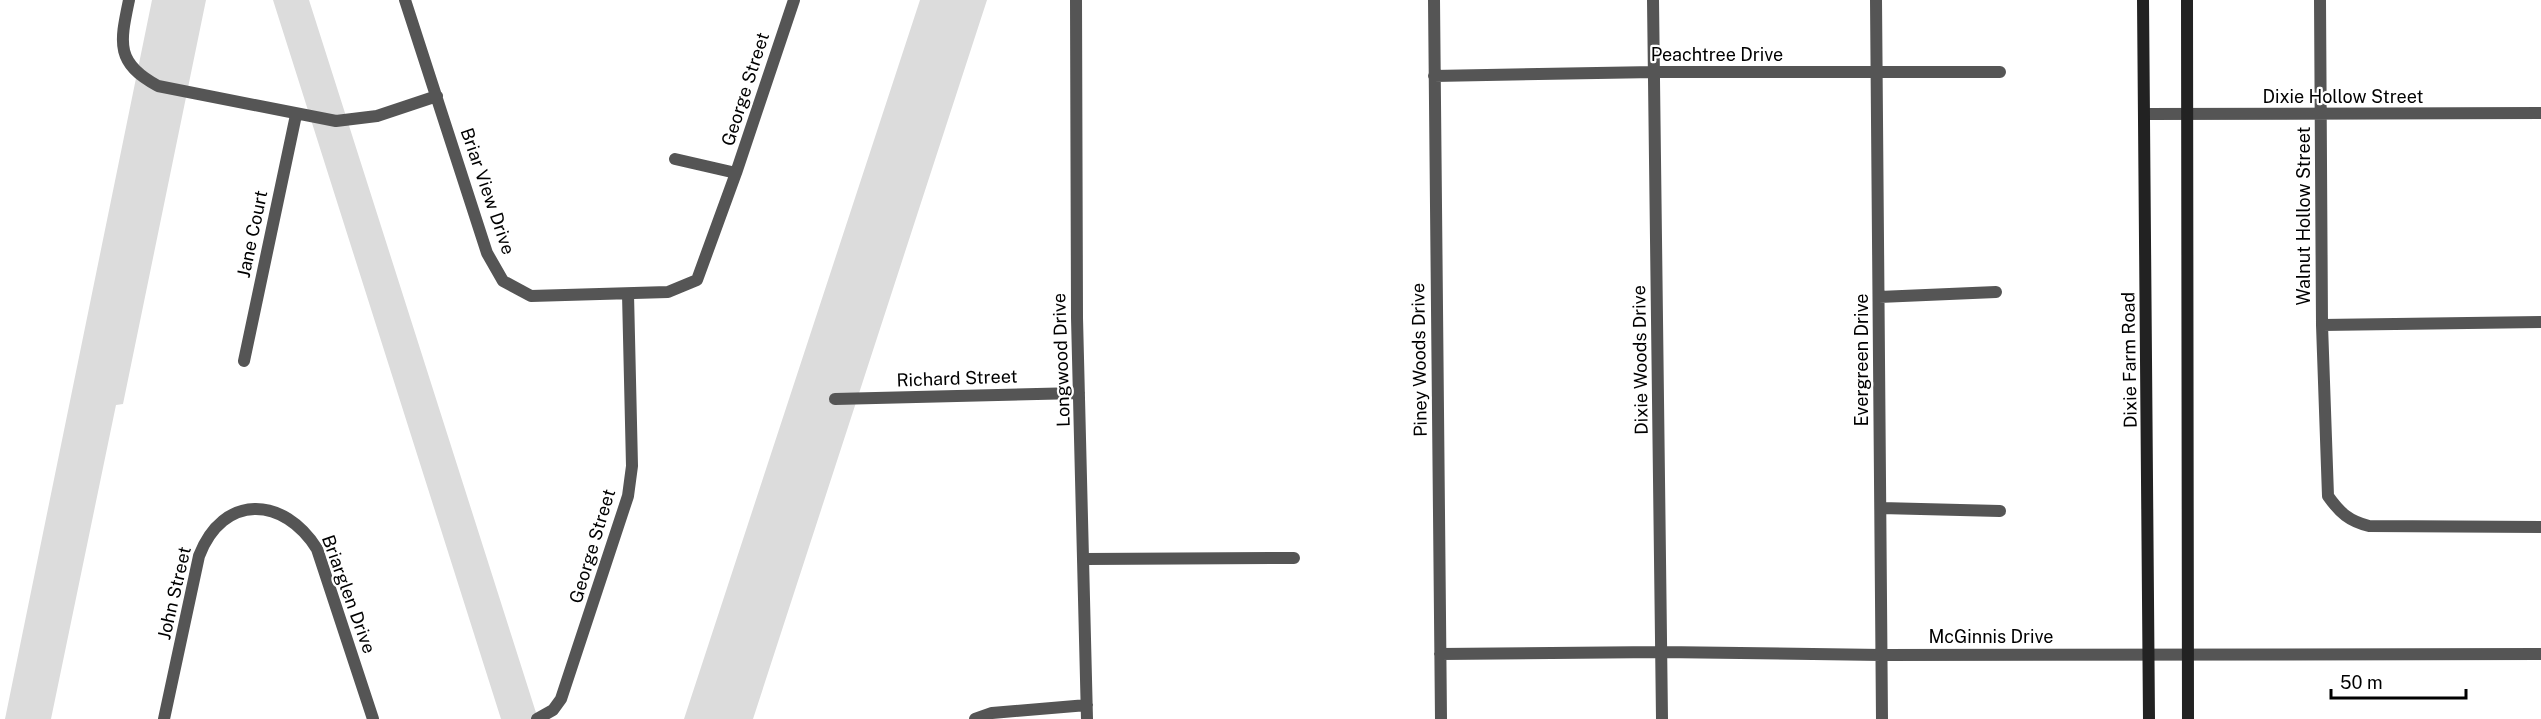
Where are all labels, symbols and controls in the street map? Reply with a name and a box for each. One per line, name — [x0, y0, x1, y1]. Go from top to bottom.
street label: George Street — [717, 30, 773, 148]
street label: Peachtree Drive — [1651, 44, 1783, 65]
street label: Dixie Hollow Street — [2262, 86, 2424, 107]
street label: Briar View Drive — [456, 125, 520, 257]
street label: Walnut Hollow Street — [2293, 127, 2314, 305]
street label: Jane Court — [233, 188, 271, 280]
street label: Piney Woods Drive — [1407, 283, 1431, 437]
street label: Dixie Woods Drive — [1628, 285, 1652, 435]
street label: Dixie Farm Road — [2117, 292, 2141, 428]
street label: Longwood Drive — [1048, 293, 1074, 427]
street label: Evergreen Drive — [1851, 293, 1872, 427]
street label: Richard Street — [896, 365, 1018, 391]
street label: George Street — [565, 486, 619, 606]
street label: Briarglen Drive — [318, 532, 380, 656]
street label: John Street — [153, 544, 195, 642]
street label: McGinnis Drive — [1928, 626, 2054, 647]
scale bar — [2331, 662, 2466, 700]
text: 50 m — [2340, 672, 2383, 693]

